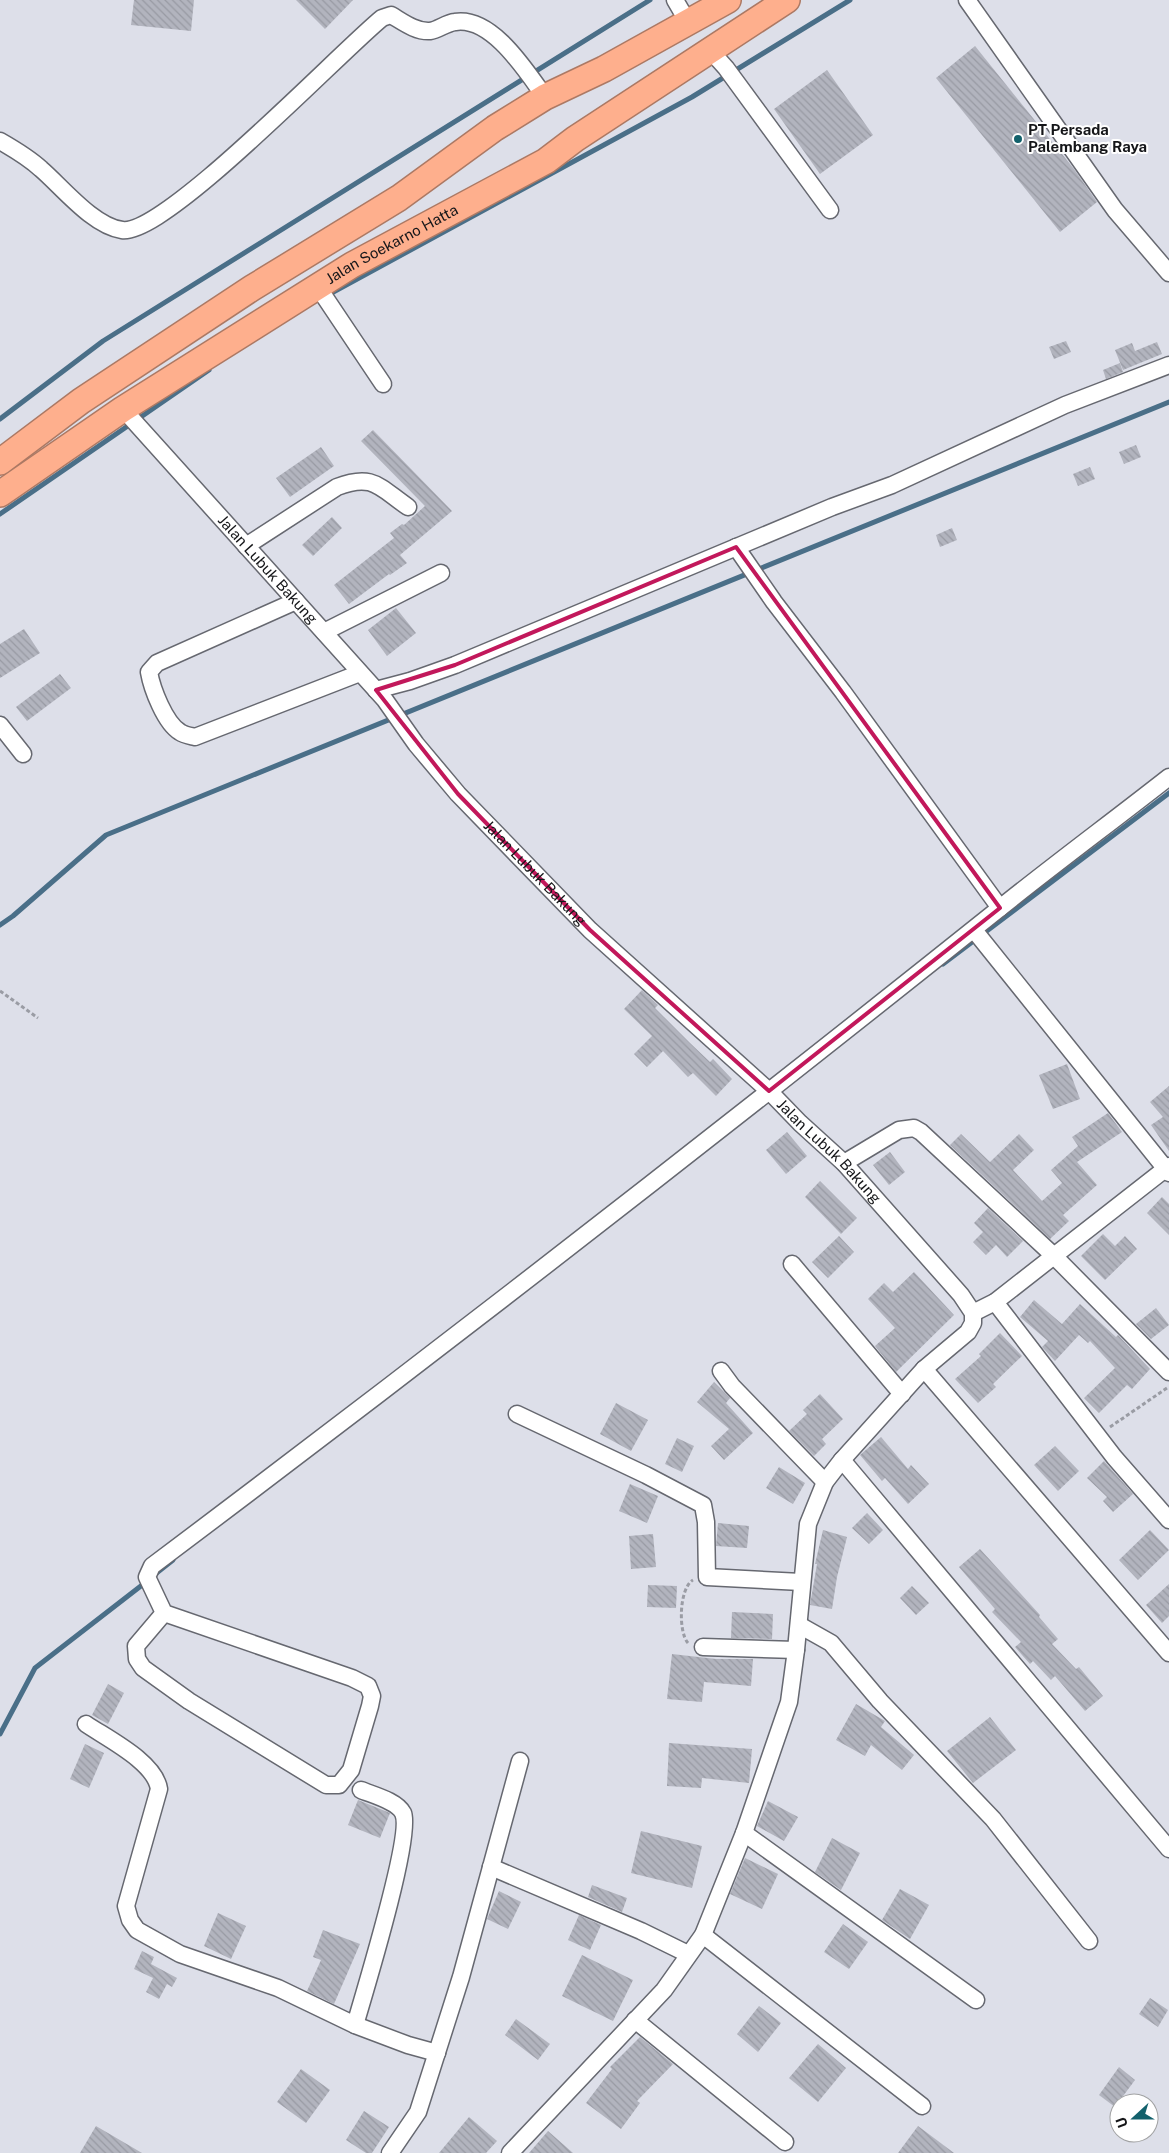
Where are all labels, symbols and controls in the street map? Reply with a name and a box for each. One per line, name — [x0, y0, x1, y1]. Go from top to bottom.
place label: PT Persada Palembang Raya — [1028, 121, 1147, 155]
marker: PT Persada Palembang Raya — [1012, 133, 1024, 145]
street label: Jalan Soekarno Hatta — [323, 201, 461, 287]
street label: Jalan Lubuk Bakung — [215, 511, 321, 627]
street label: Jalan Lubuk Bakung — [480, 817, 590, 929]
street label: Jalan Lubuk Bakung — [774, 1096, 885, 1206]
north arrow — [1109, 2093, 1159, 2143]
text: U — [1113, 2115, 1131, 2130]

